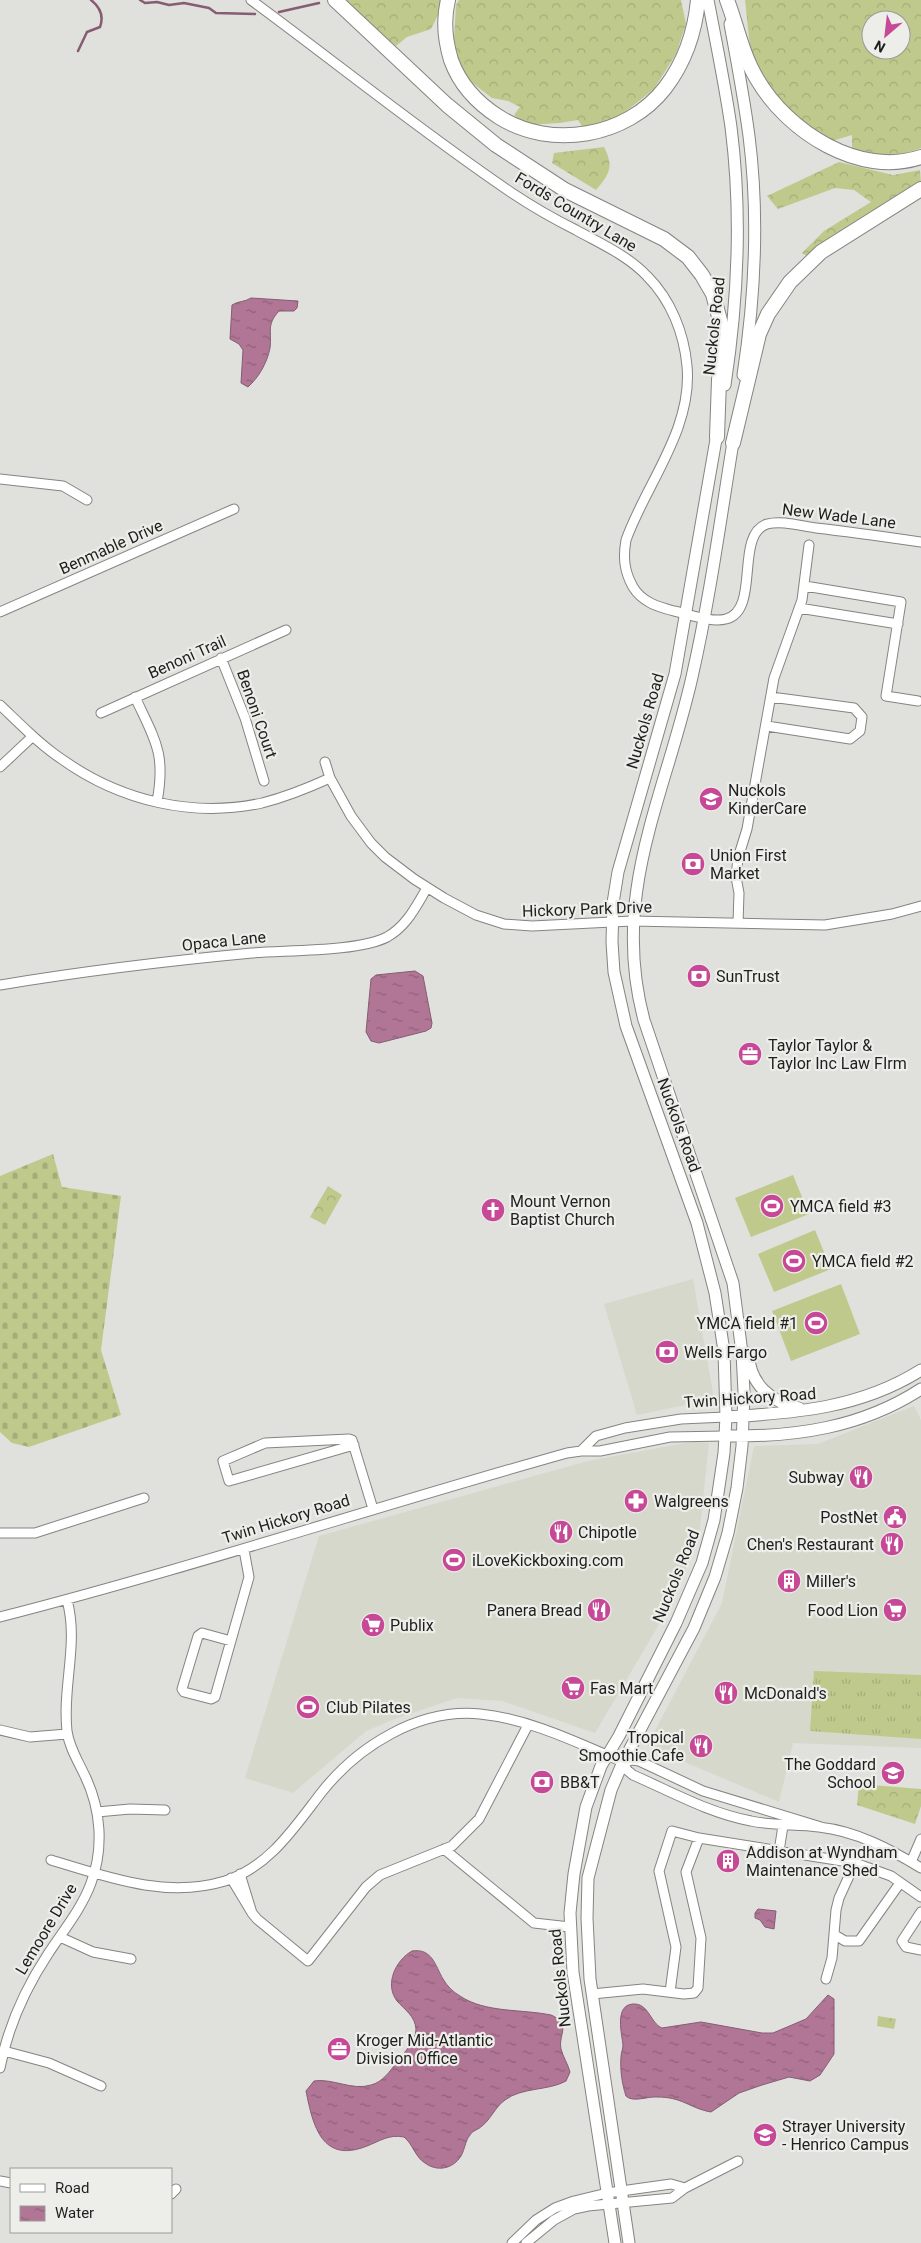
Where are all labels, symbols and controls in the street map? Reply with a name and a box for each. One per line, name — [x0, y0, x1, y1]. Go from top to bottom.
north arrow — [861, 10, 911, 60]
text: N — [872, 37, 888, 56]
street label: Fords Country Lane — [512, 168, 640, 256]
street label: Nuckols Road — [699, 276, 729, 376]
street label: New Wade Lane — [781, 500, 897, 532]
street label: Benmable Drive — [56, 516, 166, 578]
street label: Benoni Trail — [145, 631, 229, 683]
street label: Benoni Court — [233, 667, 281, 761]
street label: Nuckols Road — [622, 671, 668, 771]
place label: Nuckols KinderCare — [728, 781, 807, 818]
school or university icon: Nuckols KinderCare — [698, 786, 724, 812]
place label: Union First Market — [710, 846, 787, 883]
bank icon: Union First Market — [680, 851, 706, 877]
street label: Hickory Park Drive — [522, 897, 652, 921]
street label: Opaca Lane — [181, 927, 267, 955]
bank icon: SunTrust — [686, 963, 712, 989]
place label: SunTrust — [716, 967, 780, 986]
place label: Taylor Taylor & Taylor Inc Law FIrm — [768, 1036, 907, 1073]
office icon: Taylor Taylor & Taylor Inc Law FIrm — [737, 1041, 763, 1067]
street label: Nuckols Road — [653, 1075, 705, 1175]
place label: Mount Vernon Baptist Church — [510, 1192, 615, 1229]
sports icon: YMCA field #3 — [759, 1193, 785, 1219]
church icon: Mount Vernon Baptist Church — [480, 1197, 506, 1223]
place label: YMCA field #3 — [790, 1197, 891, 1216]
sports icon: YMCA field #2 — [781, 1248, 807, 1274]
place label: YMCA field #2 — [812, 1252, 913, 1271]
sports icon: YMCA field #1 — [803, 1310, 829, 1336]
place label: YMCA field #1 — [697, 1314, 798, 1333]
bank icon: Wells Fargo — [654, 1339, 680, 1365]
place label: Wells Fargo — [684, 1343, 767, 1362]
street label: Twin Hickory Road — [683, 1384, 817, 1412]
restaurant icon: Subway — [848, 1464, 874, 1490]
place label: Subway — [789, 1468, 844, 1487]
pharmacy icon: Walgreens — [623, 1488, 649, 1514]
street label: Twin Hickory Road — [220, 1491, 352, 1547]
place label: Walgreens — [654, 1492, 729, 1511]
public building icon: PostNet — [882, 1504, 908, 1530]
place label: PostNet — [820, 1508, 878, 1527]
restaurant icon: Chipotle — [548, 1519, 574, 1545]
place label: Chipotle — [578, 1523, 637, 1542]
street label: Nuckols Road — [649, 1527, 703, 1625]
restaurant icon: Chen's Restaurant — [879, 1531, 905, 1557]
place label: Chen's Restaurant — [747, 1535, 874, 1554]
sports icon: iLoveKickboxing.com — [441, 1547, 467, 1573]
place label: iLoveKickboxing.com — [472, 1551, 623, 1570]
building icon: Miller's — [776, 1568, 802, 1594]
place label: Miller's — [806, 1572, 856, 1591]
restaurant icon: Panera Bread — [586, 1597, 612, 1623]
supermarket icon: Food Lion — [882, 1597, 908, 1623]
place label: Panera Bread — [487, 1601, 582, 1620]
place label: Food Lion — [808, 1601, 878, 1620]
supermarket icon: Publix — [360, 1612, 386, 1638]
place label: Publix — [390, 1616, 434, 1635]
supermarket icon: Fas Mart — [560, 1675, 586, 1701]
place label: Fas Mart — [590, 1679, 653, 1698]
restaurant icon: McDonald's — [713, 1680, 739, 1706]
place label: McDonald's — [744, 1684, 827, 1703]
sports icon: Club Pilates — [295, 1694, 321, 1720]
place label: Club Pilates — [326, 1698, 411, 1717]
place label: Tropical Smoothie Cafe — [579, 1728, 684, 1765]
restaurant icon: Tropical Smoothie Cafe — [688, 1733, 714, 1759]
place label: The Goddard School — [784, 1755, 876, 1792]
school or university icon: The Goddard School — [880, 1760, 906, 1786]
bank icon: BB&T — [529, 1769, 555, 1795]
place label: BB&T — [560, 1773, 600, 1792]
place label: Addison at Wyndham Maintenance Shed — [746, 1843, 898, 1880]
building icon: Addison at Wyndham Maintenance Shed — [715, 1848, 741, 1874]
street label: Lemoore Drive — [11, 1880, 81, 1978]
street label: Nuckols Road — [545, 1928, 575, 2028]
place label: Kroger Mid-Atlantic Division Office — [356, 2031, 493, 2068]
office icon: Kroger Mid-Atlantic Division Office — [326, 2036, 352, 2062]
place label: Strayer University - Henrico Campus — [782, 2117, 909, 2154]
school or university icon: Strayer University - Henrico Campus — [752, 2122, 778, 2148]
legend — [10, 2168, 172, 2233]
text: Road — [55, 2179, 89, 2197]
text: Water — [55, 2204, 94, 2222]

